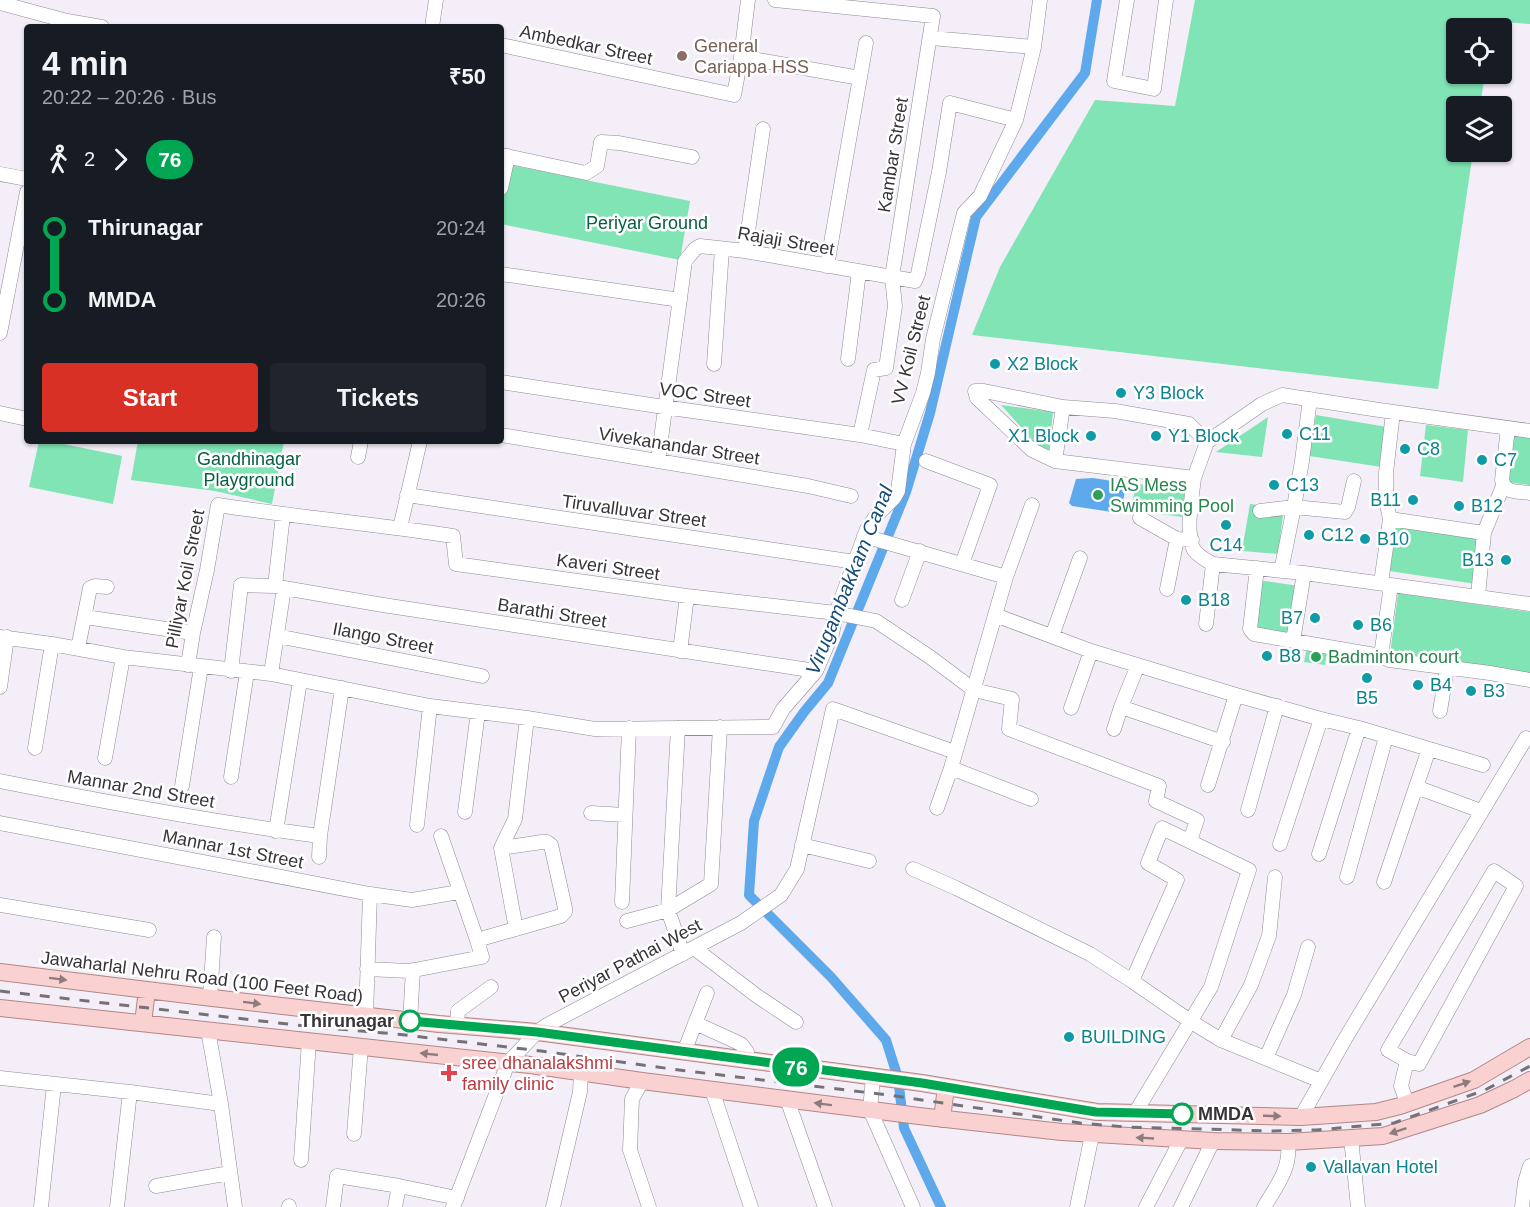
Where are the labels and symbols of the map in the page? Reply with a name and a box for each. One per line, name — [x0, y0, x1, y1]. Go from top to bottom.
street label: Ambedkar Street — [518, 21, 654, 69]
place label: General Cariappa HSS — [694, 36, 809, 77]
marker: General Cariappa HSS — [675, 49, 689, 63]
street label: Kambar Street — [874, 96, 912, 214]
park label: Periyar Ground — [586, 213, 708, 233]
street label: Rajaji Street — [736, 223, 836, 259]
street label: VV Koil Street — [888, 293, 934, 407]
place label: X2 Block — [1007, 354, 1079, 374]
marker: X2 Block — [988, 357, 1002, 371]
street label: VOC Street — [658, 379, 752, 411]
place label: Y3 Block — [1133, 383, 1205, 403]
marker: Y3 Block — [1114, 386, 1128, 400]
street label: Vivekanandar Street — [597, 423, 761, 469]
place label: C11 — [1299, 424, 1331, 444]
place label: X1 Block — [1008, 426, 1080, 446]
place label: Y1 Block — [1168, 426, 1240, 446]
marker: C11 — [1280, 427, 1294, 441]
marker: X1 Block — [1084, 429, 1098, 443]
marker: Y1 Block — [1149, 429, 1163, 443]
place label: C8 — [1417, 439, 1440, 459]
marker: C8 — [1398, 442, 1412, 456]
park label: Gandhinagar Playground — [197, 449, 301, 490]
place label: C7 — [1494, 450, 1517, 470]
marker: C7 — [1475, 453, 1489, 467]
place label: IAS Mess Swimming Pool — [1110, 475, 1234, 516]
place label: C13 — [1286, 475, 1319, 495]
marker: C13 — [1267, 478, 1281, 492]
water label: Virugambakkam Canal — [801, 482, 897, 678]
marker: IAS Mess Swimming Pool — [1091, 488, 1105, 502]
place label: B11 — [1370, 490, 1401, 510]
street label: Tiruvalluvar Street — [561, 491, 707, 531]
marker: B11 — [1406, 493, 1420, 507]
place label: B12 — [1471, 496, 1503, 516]
marker: B12 — [1452, 499, 1466, 513]
street label: Pilliyar Koil Street — [162, 508, 208, 650]
marker: C14 — [1219, 518, 1233, 532]
place label: C12 — [1321, 525, 1354, 545]
marker: C12 — [1302, 528, 1316, 542]
place label: B10 — [1377, 529, 1409, 549]
marker: B10 — [1358, 532, 1372, 546]
place label: C14 — [1209, 535, 1243, 555]
street label: Kaveri Street — [555, 550, 661, 584]
place label: B13 — [1462, 550, 1494, 570]
marker: B13 — [1499, 553, 1513, 567]
place label: B18 — [1198, 590, 1230, 610]
marker: B18 — [1179, 593, 1193, 607]
street label: Barathi Street — [496, 595, 608, 631]
place label: B7 — [1281, 608, 1303, 628]
marker: B7 — [1308, 611, 1322, 625]
place label: B6 — [1370, 615, 1392, 635]
street label: Ilango Street — [331, 618, 435, 658]
marker: B6 — [1351, 618, 1365, 632]
place label: B8 — [1279, 646, 1301, 666]
place label: Badminton court — [1328, 647, 1459, 667]
marker: B8 — [1260, 649, 1274, 663]
marker: Badminton court — [1309, 650, 1323, 664]
marker: B5 — [1360, 671, 1374, 685]
place label: B4 — [1430, 675, 1452, 695]
marker: B4 — [1411, 678, 1425, 692]
place label: B3 — [1483, 681, 1505, 701]
marker: B3 — [1464, 684, 1478, 698]
place label: B5 — [1356, 688, 1378, 708]
street label: Mannar 2nd Street — [66, 766, 216, 812]
street label: Mannar 1st Street — [161, 826, 305, 872]
street label: Periyar Pathai West — [555, 915, 705, 1007]
street label: Jawaharlal Nehru Road (100 Feet Road) — [40, 947, 364, 1007]
one-way arrow — [49, 974, 68, 984]
one-way arrow — [242, 998, 261, 1008]
marker: Thirunagar — [399, 1010, 421, 1032]
place label: Thirunagar — [300, 1011, 394, 1031]
place label: BUILDING — [1081, 1027, 1166, 1047]
marker: BUILDING — [1062, 1030, 1076, 1044]
line badge: 76 — [769, 1048, 823, 1086]
one-way arrow — [419, 1050, 438, 1059]
place label: sree dhanalakshmi family clinic — [462, 1053, 613, 1094]
marker: sree dhanalakshmi family clinic — [440, 1064, 458, 1082]
one-way arrow — [1453, 1078, 1471, 1088]
one-way arrow — [814, 1099, 833, 1109]
marker: MMDA — [1171, 1103, 1193, 1125]
place label: MMDA — [1198, 1104, 1254, 1124]
one-way arrow — [1263, 1112, 1282, 1121]
one-way arrow — [1389, 1127, 1407, 1137]
one-way arrow — [1136, 1133, 1155, 1142]
place label: Vallavan Hotel — [1323, 1157, 1438, 1177]
marker: Vallavan Hotel — [1304, 1160, 1318, 1174]

